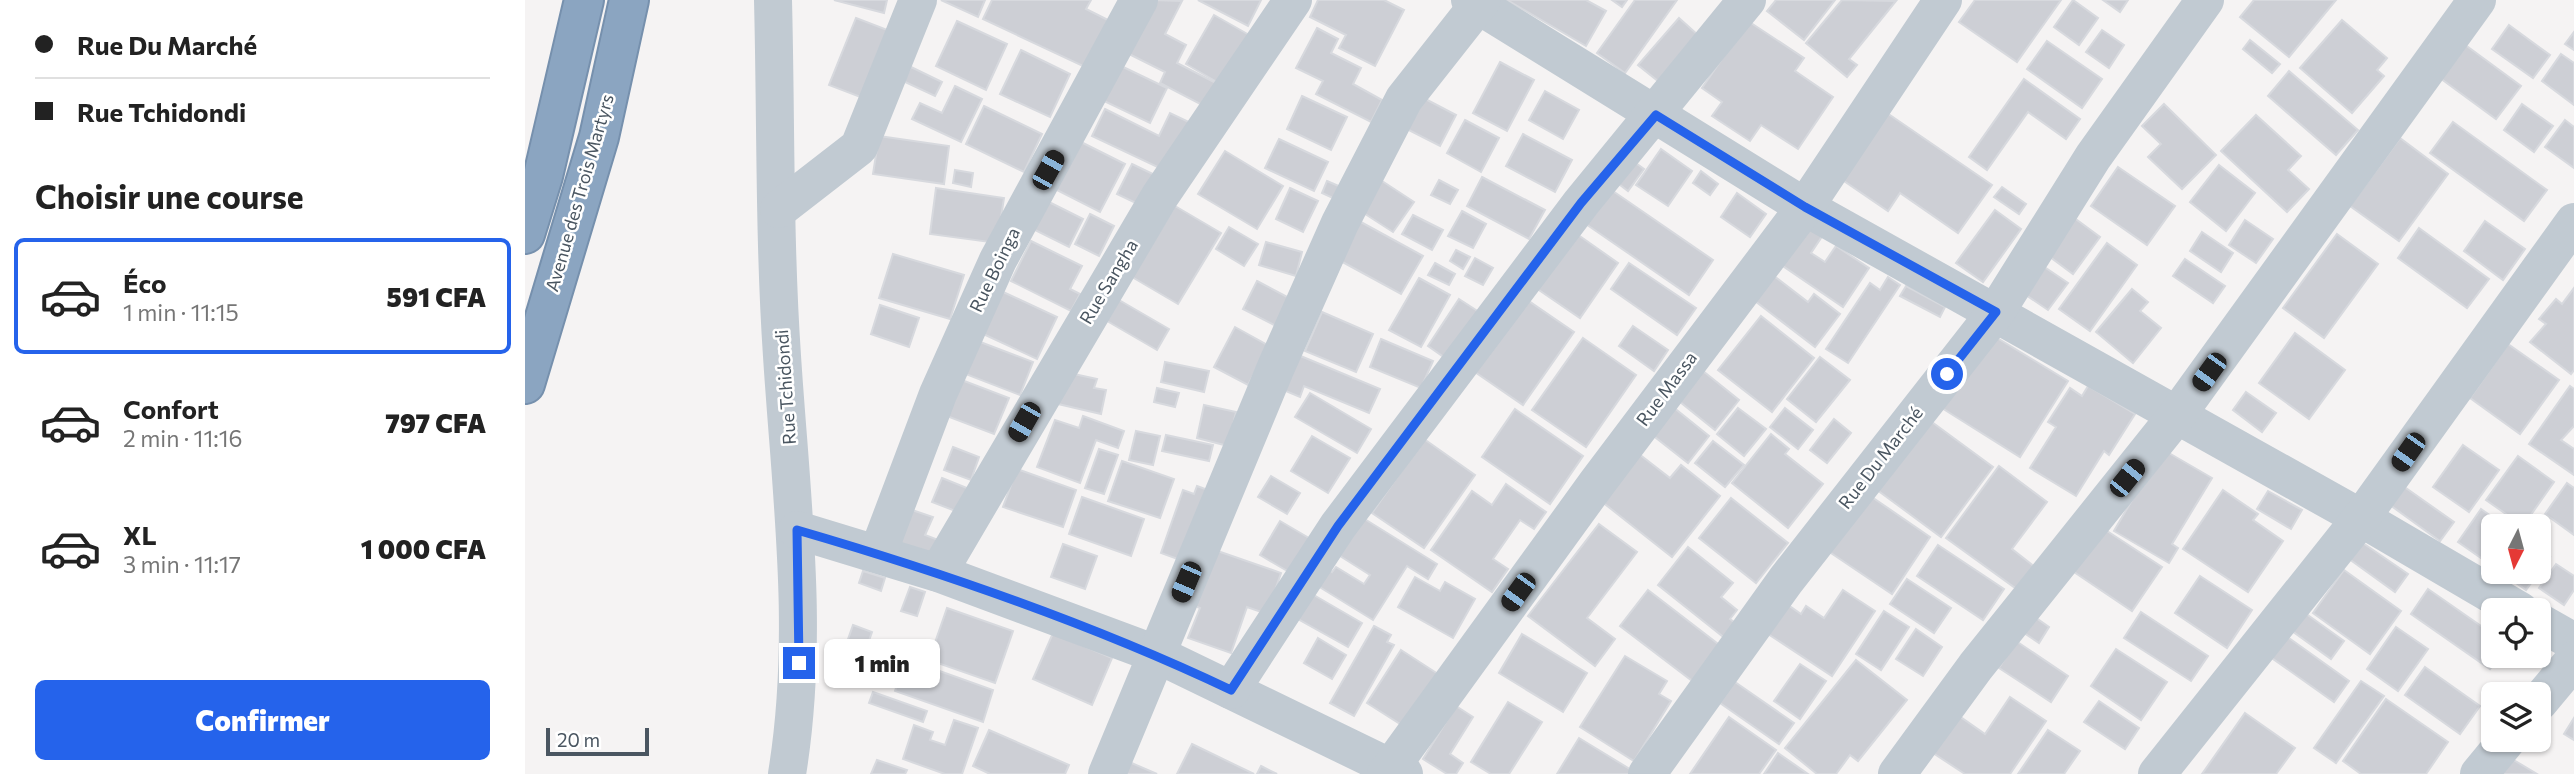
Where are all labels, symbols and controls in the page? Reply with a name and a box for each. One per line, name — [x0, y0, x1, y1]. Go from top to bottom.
text: Rue Du Marché — [77, 29, 257, 60]
street label: Avenue des Trois Martyrs — [540, 91, 618, 294]
text: Rue Tchidondi — [77, 96, 246, 127]
car — [1029, 147, 1068, 193]
text: Choisir une course — [35, 176, 304, 216]
street label: Rue Boinga — [964, 224, 1024, 315]
street label: Rue Sangha — [1074, 235, 1142, 328]
icon: car — [39, 265, 102, 328]
text: Éco — [123, 267, 167, 298]
text: 591 CFA — [387, 281, 486, 312]
text: 1 min · 11:15 — [123, 298, 239, 326]
street label: Rue Tchidondi — [770, 329, 800, 445]
street label: Rue Massa — [1631, 347, 1701, 430]
car — [2189, 349, 2230, 395]
route start — [1931, 358, 1963, 390]
icon: car — [39, 391, 102, 454]
text: Confort — [123, 393, 219, 424]
car — [1005, 399, 1044, 445]
street label: Rue Du Marché — [1833, 402, 1927, 513]
text: 797 CFA — [385, 407, 486, 438]
text: 2 min · 11:16 — [123, 424, 242, 452]
car — [2388, 429, 2429, 475]
car — [2106, 455, 2149, 501]
north arrow — [2481, 514, 2551, 584]
map controls — [2481, 514, 2551, 752]
icon: car — [39, 517, 102, 580]
text: XL — [123, 519, 157, 550]
text: 1 000 CFA — [361, 533, 486, 564]
text: 3 min · 11:17 — [123, 550, 241, 578]
car — [1169, 559, 1204, 605]
car — [1498, 569, 1539, 615]
button: locate — [2481, 598, 2551, 668]
callout: 1 min — [823, 638, 939, 688]
route end — [783, 647, 815, 679]
text: 1 min — [854, 649, 910, 677]
button: Confirmer — [35, 680, 490, 760]
button: layers — [2481, 682, 2551, 752]
scale bar — [546, 725, 649, 757]
text: 20 m — [557, 728, 600, 751]

